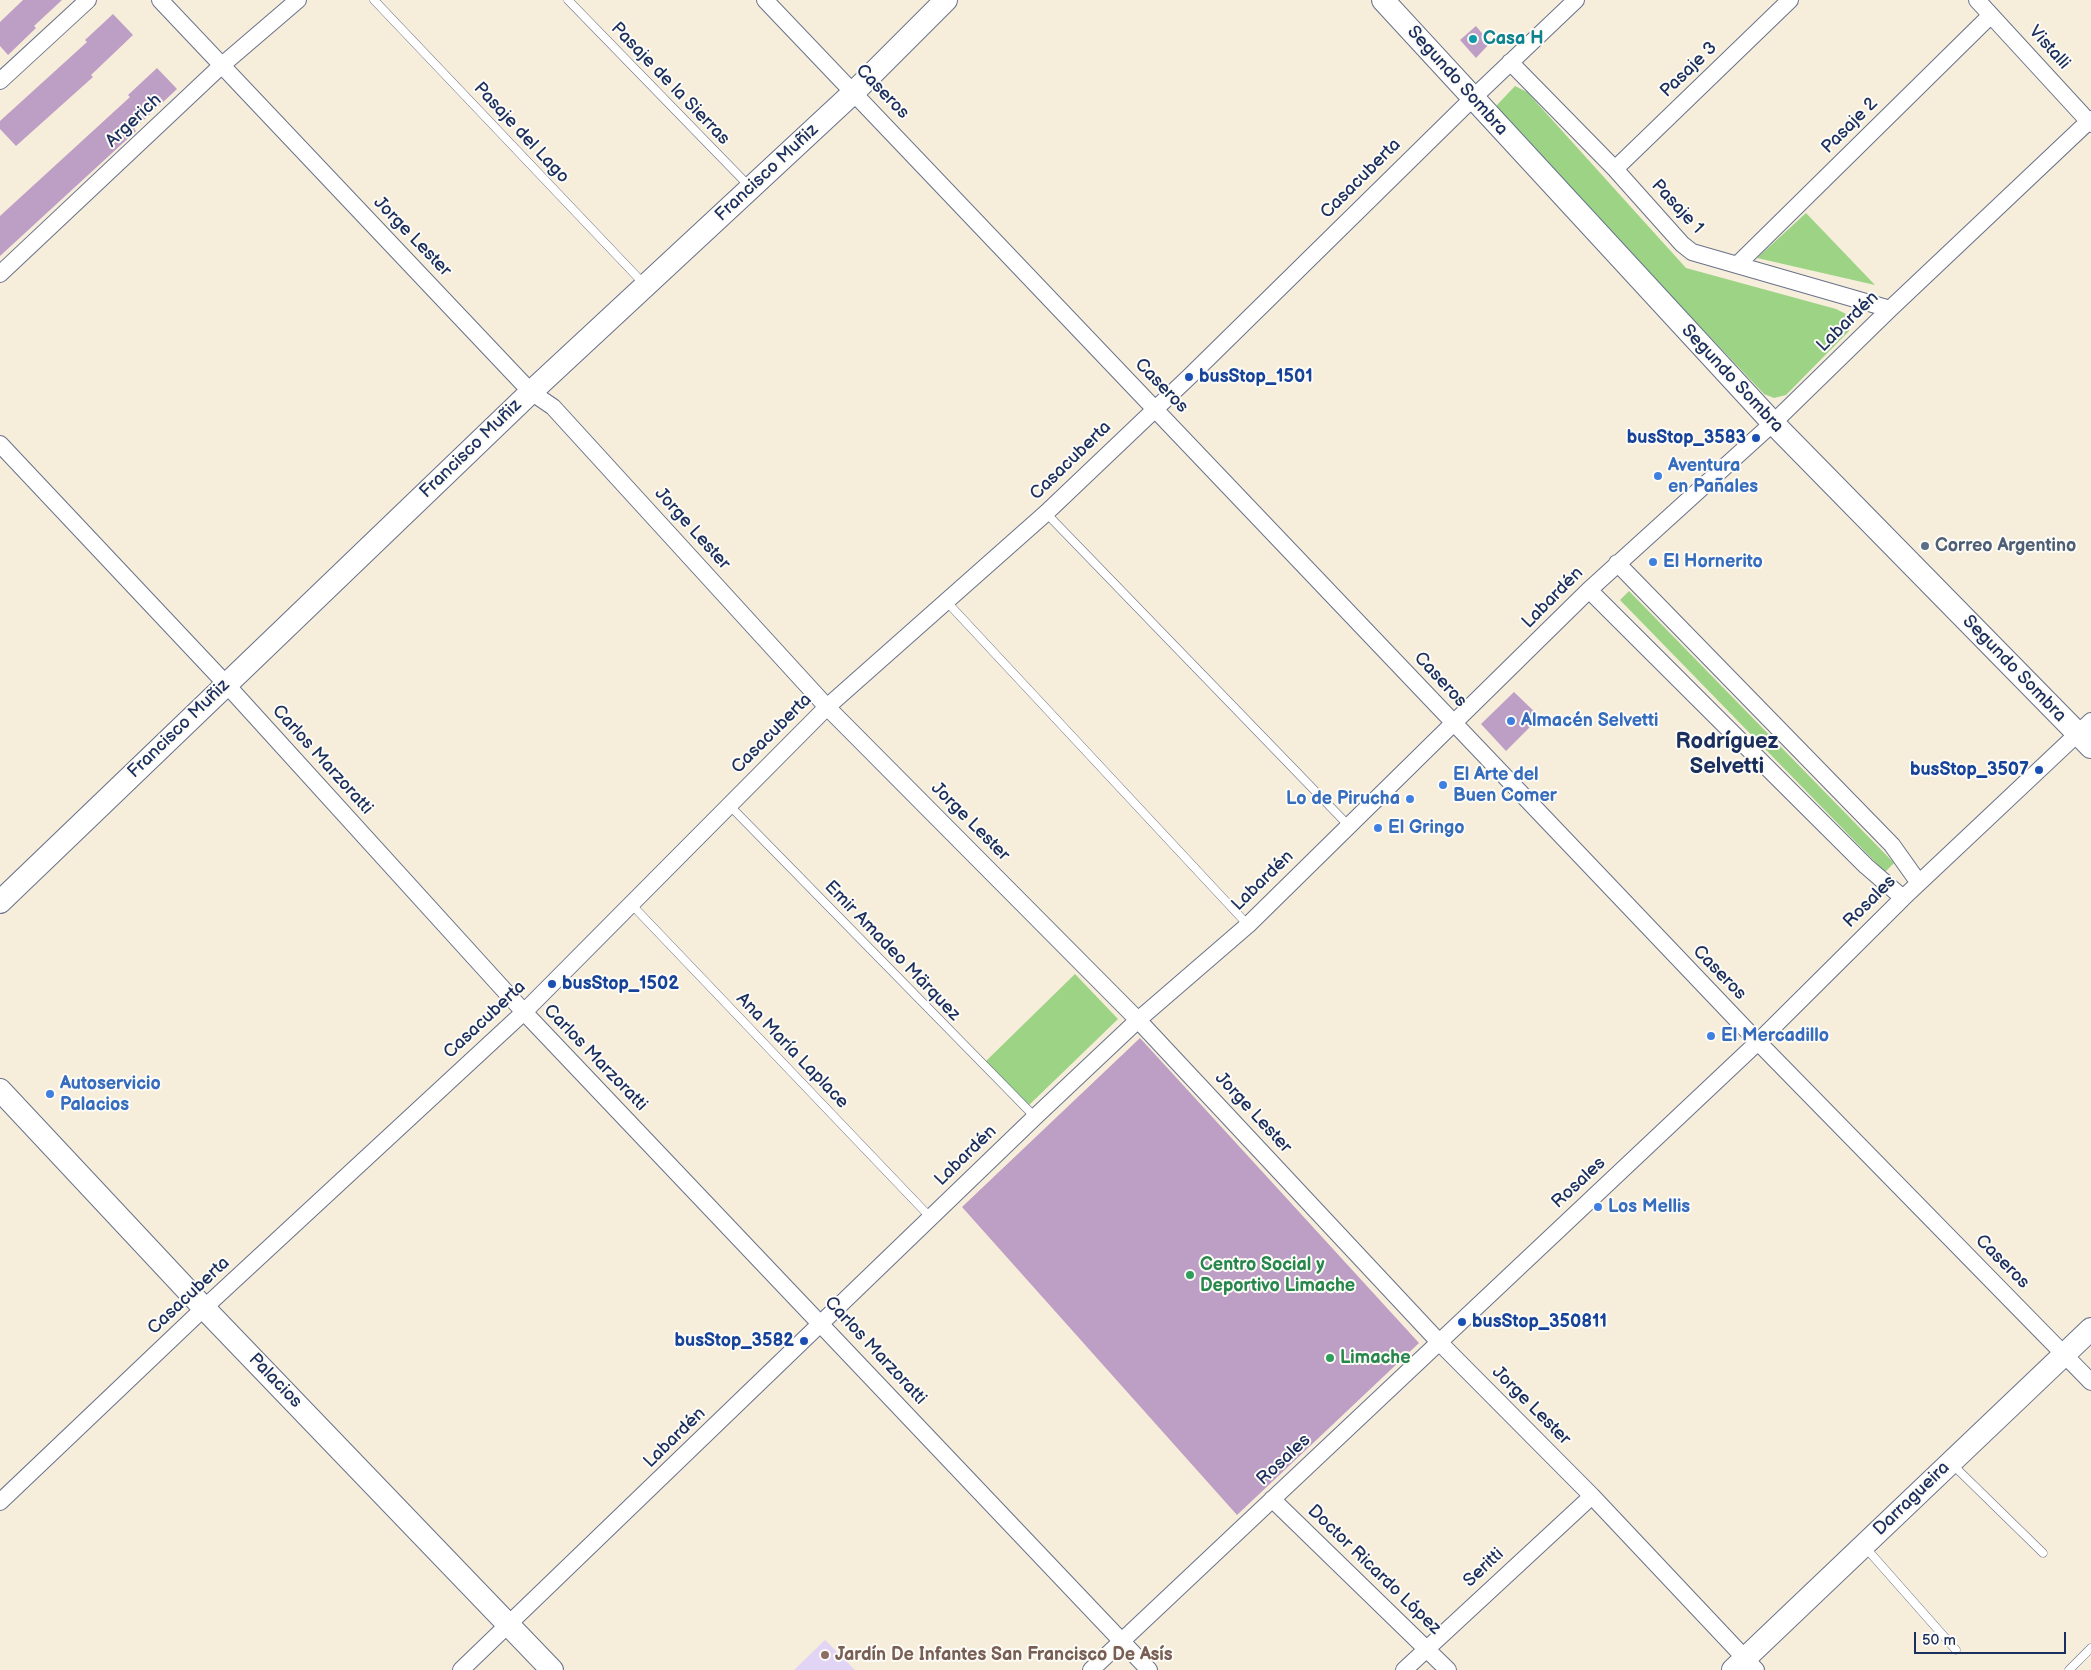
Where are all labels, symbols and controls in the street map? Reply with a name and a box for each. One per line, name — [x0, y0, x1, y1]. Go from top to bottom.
street label: Pasaje de la Sierras — [606, 18, 734, 150]
street label: Segundo Sombra — [1402, 22, 1512, 140]
street label: Vistalli — [2024, 22, 2074, 74]
place label: Casa H — [1483, 28, 1543, 50]
marker: Casa H — [1467, 33, 1479, 45]
street label: Pasaje 3 — [1656, 38, 1722, 102]
street label: Caseros — [851, 60, 913, 124]
street label: Pasaje del Lago — [469, 78, 573, 188]
street label: Argerich — [102, 90, 166, 152]
street label: Pasaje 2 — [1817, 93, 1883, 159]
street label: Francisco Muñiz — [711, 120, 823, 226]
street label: Casacuberta — [1316, 134, 1406, 224]
street label: Pasaje 1 — [1646, 175, 1708, 239]
street label: Jorge Lester — [368, 192, 456, 282]
street label: Labardén — [1813, 287, 1883, 357]
street label: Segundo Sombra — [1676, 320, 1788, 438]
street label: Caseros — [1130, 354, 1192, 418]
place label: busStop_1501 — [1199, 366, 1313, 388]
marker: busStop_1501 — [1183, 371, 1195, 383]
street label: Francisco Muñiz — [416, 395, 526, 503]
street label: Casacuberta — [1026, 417, 1116, 505]
place label: busStop_3583 — [1627, 427, 1746, 449]
marker: busStop_3583 — [1750, 432, 1762, 444]
place label: Aventura en Pañales — [1668, 455, 1758, 498]
marker: Aventura en Pañales — [1652, 470, 1664, 482]
street label: Jorge Lester — [650, 484, 734, 574]
place label: Correo Argentino — [1935, 535, 2076, 557]
marker: Correo Argentino — [1919, 540, 1931, 552]
place label: El Hornerito — [1663, 551, 1763, 573]
marker: El Hornerito — [1647, 556, 1659, 568]
street label: Labardén — [1518, 563, 1588, 633]
street label: Segundo Sombra — [1958, 611, 2070, 727]
street label: Caseros — [1409, 648, 1471, 712]
street label: Francisco Muñiz — [124, 675, 234, 783]
street label: Casacuberta — [727, 689, 817, 779]
street label: Carlos Marzoratti — [267, 701, 377, 819]
place label: Almacén Selvetti — [1521, 710, 1658, 732]
marker: Almacén Selvetti — [1505, 715, 1517, 727]
district label: Rodríguez Selvetti — [1676, 729, 1778, 780]
place label: busStop_3507 — [1910, 759, 2029, 781]
place label: El Arte del Buen Comer — [1453, 764, 1557, 806]
marker: busStop_3507 — [2033, 764, 2045, 776]
street label: Jorge Lester — [926, 778, 1014, 866]
marker: El Arte del Buen Comer — [1437, 779, 1449, 791]
place label: Lo de Pirucha — [1286, 788, 1400, 810]
marker: Lo de Pirucha — [1404, 793, 1416, 805]
place label: El Gringo — [1388, 817, 1464, 839]
marker: El Gringo — [1372, 822, 1384, 834]
street label: Labardén — [1228, 846, 1298, 916]
street label: Rosales — [1839, 871, 1901, 933]
street label: Emir Amadeo Märquez — [820, 877, 964, 1025]
street label: Caseros — [1688, 941, 1750, 1005]
place label: busStop_1502 — [562, 973, 679, 995]
street label: Casacuberta — [439, 977, 531, 1063]
marker: busStop_1502 — [546, 978, 558, 990]
street label: Ana María Laplace — [731, 989, 853, 1113]
street label: Carlos Marzoratti — [539, 1000, 651, 1116]
place label: El Mercadillo — [1721, 1025, 1829, 1047]
marker: El Mercadillo — [1705, 1030, 1717, 1042]
street label: Jorge Lester — [1210, 1068, 1296, 1158]
place label: Autoservicio Palacios — [60, 1073, 161, 1116]
marker: Autoservicio Palacios — [44, 1088, 56, 1100]
street label: Labardén — [931, 1121, 1001, 1191]
street label: Rosales — [1548, 1153, 1610, 1213]
place label: Los Mellis — [1608, 1196, 1690, 1218]
marker: Los Mellis — [1592, 1201, 1604, 1213]
street label: Caseros — [1970, 1230, 2034, 1294]
street label: Casacuberta — [143, 1253, 235, 1339]
place label: Centro Social y Deportivo Limache — [1200, 1254, 1355, 1296]
marker: Centro Social y Deportivo Limache — [1184, 1269, 1196, 1281]
street label: Carlos Marzoratti — [819, 1292, 931, 1410]
place label: busStop_350811 — [1472, 1311, 1607, 1333]
marker: busStop_350811 — [1456, 1316, 1468, 1328]
place label: busStop_3582 — [674, 1330, 794, 1352]
marker: busStop_3582 — [798, 1335, 810, 1347]
place label: Limache — [1340, 1347, 1410, 1369]
street label: Palacios — [244, 1349, 306, 1413]
marker: Limache — [1324, 1352, 1336, 1364]
street label: Jorge Lester — [1487, 1362, 1575, 1450]
street label: Labardén — [640, 1403, 710, 1473]
street label: Rosales — [1253, 1430, 1315, 1490]
street label: Darragueira — [1869, 1457, 1955, 1541]
street label: Doctor Ricardo López — [1303, 1501, 1445, 1639]
street label: Seritti — [1459, 1544, 1509, 1592]
scale bar — [1916, 1622, 2068, 1654]
text: 50 m — [1922, 1631, 1956, 1650]
place label: Jardín De Infantes San Francisco De Asís — [835, 1644, 1173, 1666]
marker: Jardín De Infantes San Francisco De Asís — [819, 1649, 831, 1661]

